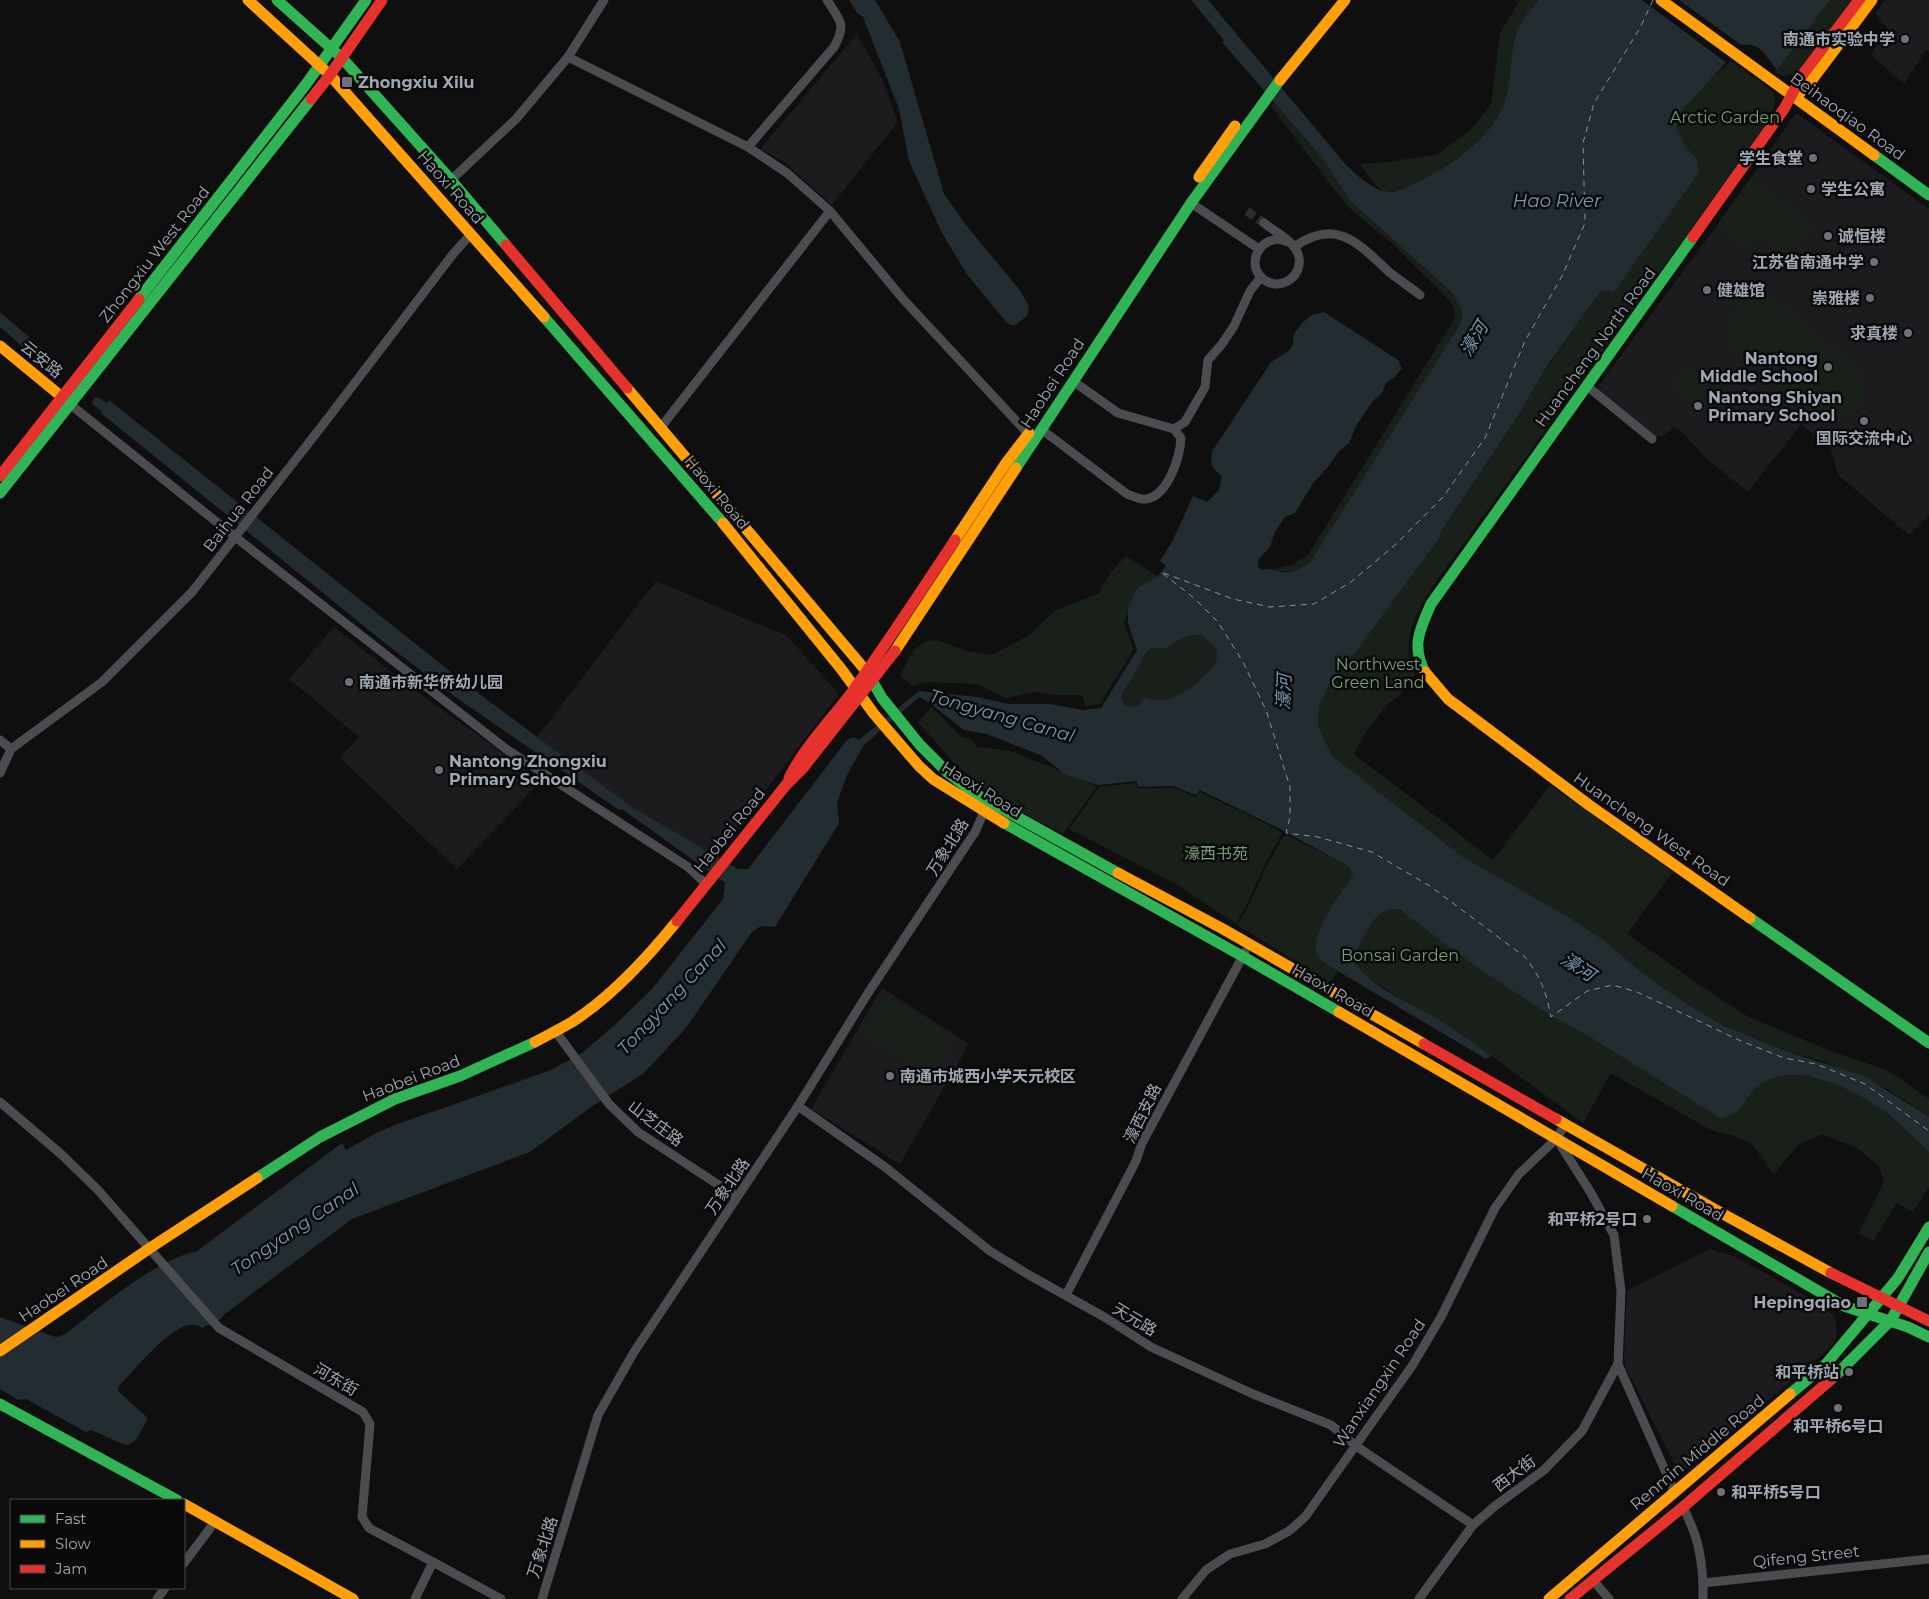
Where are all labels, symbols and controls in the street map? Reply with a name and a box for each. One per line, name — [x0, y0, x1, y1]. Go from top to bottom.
place label: 南通市实验中学 — [1783, 30, 1895, 49]
marker: 南通市实验中学 — [1899, 33, 1911, 45]
street label: Beihaoqiao Road — [1787, 68, 1909, 164]
place label: Zhongxiu Xilu — [358, 73, 475, 92]
marker: Zhongxiu Xilu — [340, 75, 354, 89]
park label: Arctic Garden — [1670, 108, 1780, 127]
street label: Haoxi Road — [414, 147, 488, 228]
place label: 学生食堂 — [1739, 149, 1803, 168]
marker: 学生食堂 — [1807, 152, 1819, 164]
place label: 学生公寓 — [1821, 180, 1885, 199]
street label: Zhongxiu West Road — [95, 182, 214, 326]
marker: 学生公寓 — [1805, 183, 1817, 195]
water label: Hao River — [1513, 190, 1602, 212]
place label: 诚恒楼 — [1838, 227, 1886, 246]
marker: 诚恒楼 — [1822, 230, 1834, 242]
place label: 江苏省南通中学 — [1752, 253, 1864, 272]
marker: 江苏省南通中学 — [1868, 256, 1880, 268]
street label: Huancheng North Road — [1531, 264, 1660, 431]
place label: 健雄馆 — [1717, 281, 1765, 300]
marker: 健雄馆 — [1701, 284, 1713, 296]
place label: 崇雅楼 — [1812, 289, 1860, 308]
marker: 崇雅楼 — [1864, 292, 1876, 304]
water label: 濠河 — [1455, 315, 1494, 360]
place label: 求真楼 — [1850, 324, 1898, 343]
marker: 求真楼 — [1902, 327, 1914, 339]
street label: Haobei Road — [1016, 335, 1089, 432]
street label: 云安路 — [17, 337, 66, 382]
place label: Nantong Middle School — [1700, 349, 1818, 386]
marker: Nantong Middle School — [1822, 361, 1834, 373]
place label: Nantong Shiyan Primary School — [1708, 388, 1842, 425]
marker: Nantong Shiyan Primary School — [1692, 400, 1704, 412]
marker: 国际交流中心 — [1858, 415, 1870, 427]
place label: 国际交流中心 — [1816, 429, 1912, 448]
street label: Haoxi Road — [680, 451, 753, 533]
street label: Baihua Road — [199, 463, 278, 556]
park label: Northwest Green Land — [1331, 655, 1425, 692]
water label: 濠河 — [1272, 671, 1296, 710]
place label: 南通市新华侨幼儿园 — [359, 673, 503, 692]
marker: 南通市新华侨幼儿园 — [343, 676, 355, 688]
water label: Tongyang Canal — [927, 685, 1077, 747]
place label: Nantong Zhongxiu Primary School — [449, 752, 607, 789]
street label: Haoxi Road — [938, 757, 1025, 822]
marker: Nantong Zhongxiu Primary School — [433, 764, 445, 776]
street label: Huancheng West Road — [1570, 768, 1733, 891]
street label: Haobei Road — [689, 784, 769, 876]
street label: 万象北路 — [922, 815, 972, 879]
park label: 濠西书苑 — [1184, 844, 1248, 863]
water label: Tongyang Canal — [613, 935, 731, 1059]
park label: Bonsai Garden — [1341, 946, 1459, 965]
water label: 濠河 — [1557, 948, 1602, 988]
street label: Haoxi Road — [1289, 959, 1377, 1021]
street label: Haobei Road — [360, 1051, 463, 1106]
place label: 南通市城西小学天元校区 — [900, 1067, 1076, 1086]
marker: 南通市城西小学天元校区 — [884, 1070, 896, 1082]
street label: 濠西支路 — [1120, 1080, 1165, 1146]
street label: 山芝庄路 — [624, 1097, 687, 1150]
street label: 万象北路 — [702, 1154, 753, 1218]
street label: Haoxi Road — [1639, 1163, 1727, 1225]
water label: Tongyang Canal — [227, 1178, 363, 1280]
place label: 和平桥2号口 — [1548, 1210, 1637, 1229]
marker: 和平桥2号口 — [1641, 1213, 1653, 1225]
street label: Haobei Road — [15, 1253, 111, 1326]
place label: Hepingqiao — [1754, 1293, 1851, 1312]
marker: Hepingqiao — [1855, 1295, 1869, 1309]
street label: 天元路 — [1109, 1299, 1160, 1340]
street label: Wanxiangxin Road — [1329, 1315, 1429, 1451]
street label: 河东街 — [310, 1359, 361, 1400]
place label: 和平桥站 — [1775, 1363, 1839, 1382]
marker: 和平桥站 — [1843, 1366, 1855, 1378]
street label: Renmin Middle Road — [1626, 1391, 1768, 1514]
marker: 和平桥6号口 — [1832, 1402, 1844, 1414]
place label: 和平桥6号口 — [1793, 1417, 1883, 1436]
street label: 西大街 — [1489, 1451, 1539, 1495]
place label: 和平桥5号口 — [1731, 1483, 1821, 1502]
marker: 和平桥5号口 — [1715, 1486, 1727, 1498]
legend — [10, 1499, 185, 1589]
text: Fast — [55, 1509, 86, 1528]
street label: 万象北路 — [524, 1514, 561, 1581]
text: Slow — [55, 1534, 91, 1553]
street label: Qifeng Street — [1752, 1541, 1861, 1572]
text: Jam — [54, 1559, 87, 1578]

